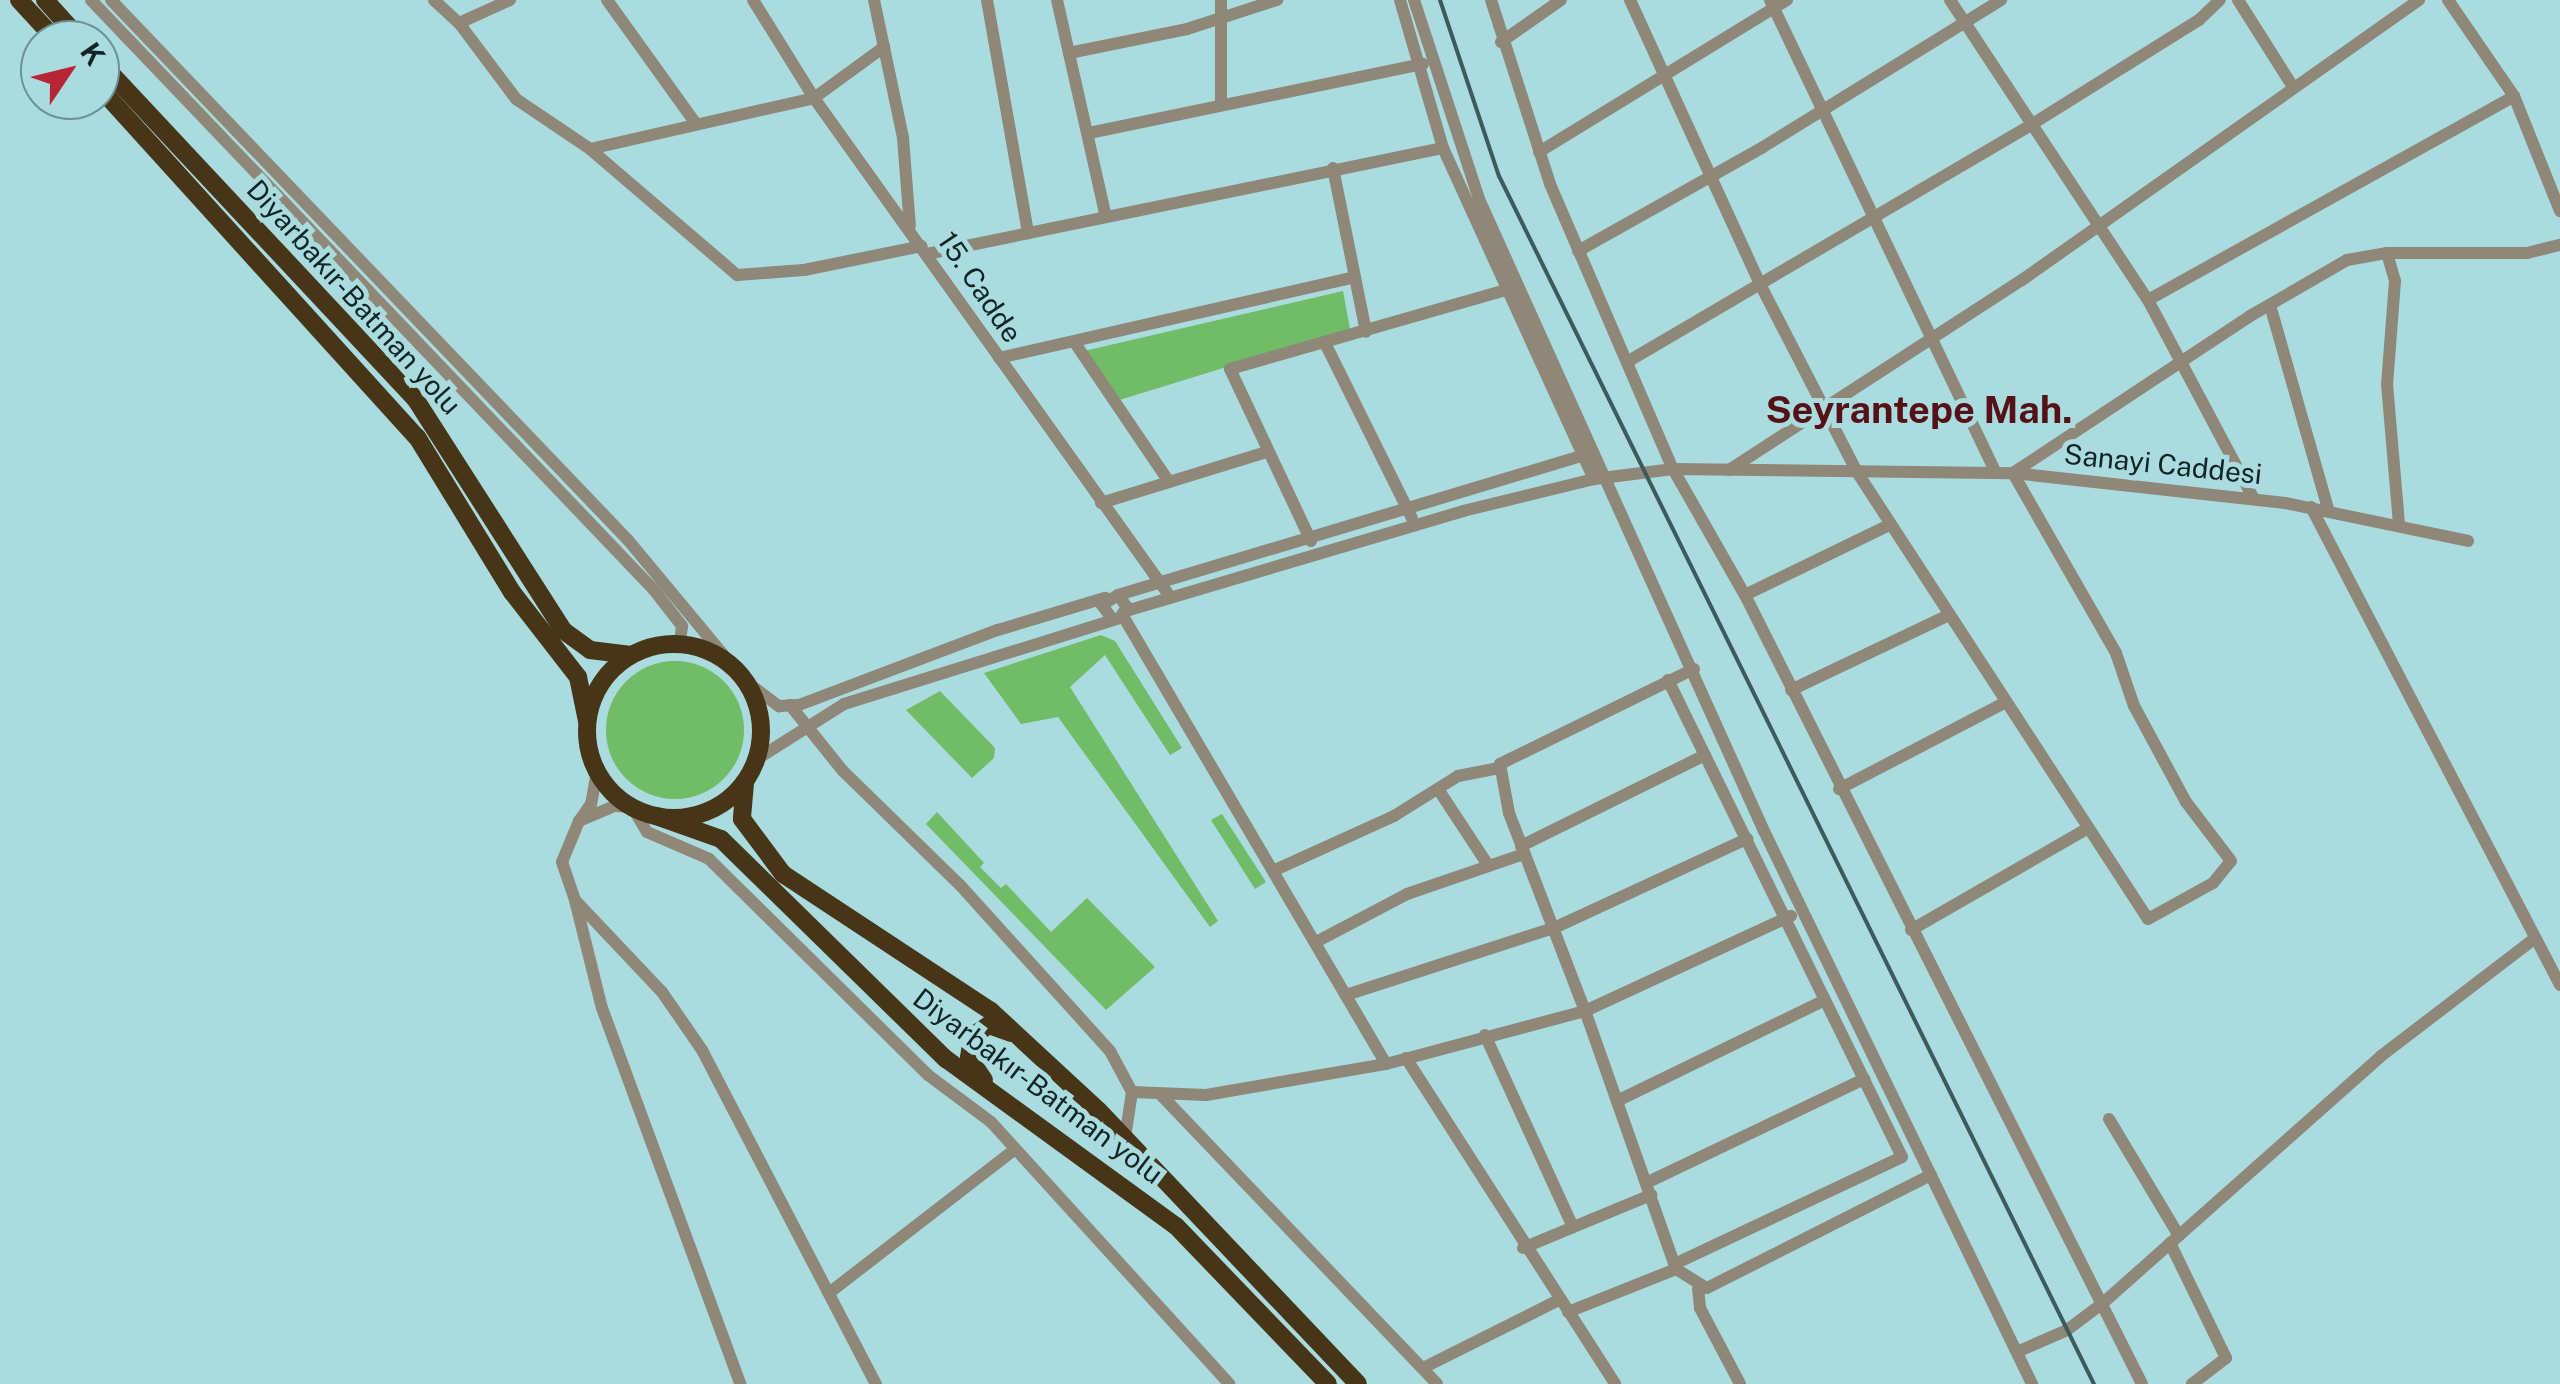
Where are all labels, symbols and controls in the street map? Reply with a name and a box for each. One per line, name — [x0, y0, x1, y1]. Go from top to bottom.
north arrow — [20, 20, 120, 120]
text: K — [74, 36, 113, 71]
street label: Diyarbakır-Batman yolu — [240, 173, 468, 421]
street label: 15. Cadde — [931, 225, 1029, 349]
district label: Seyrantepe Mah. — [1765, 387, 2073, 433]
street label: Sanayi Caddesi — [2062, 437, 2264, 491]
street label: Diyarbakır-Batman yolu — [906, 981, 1170, 1191]

